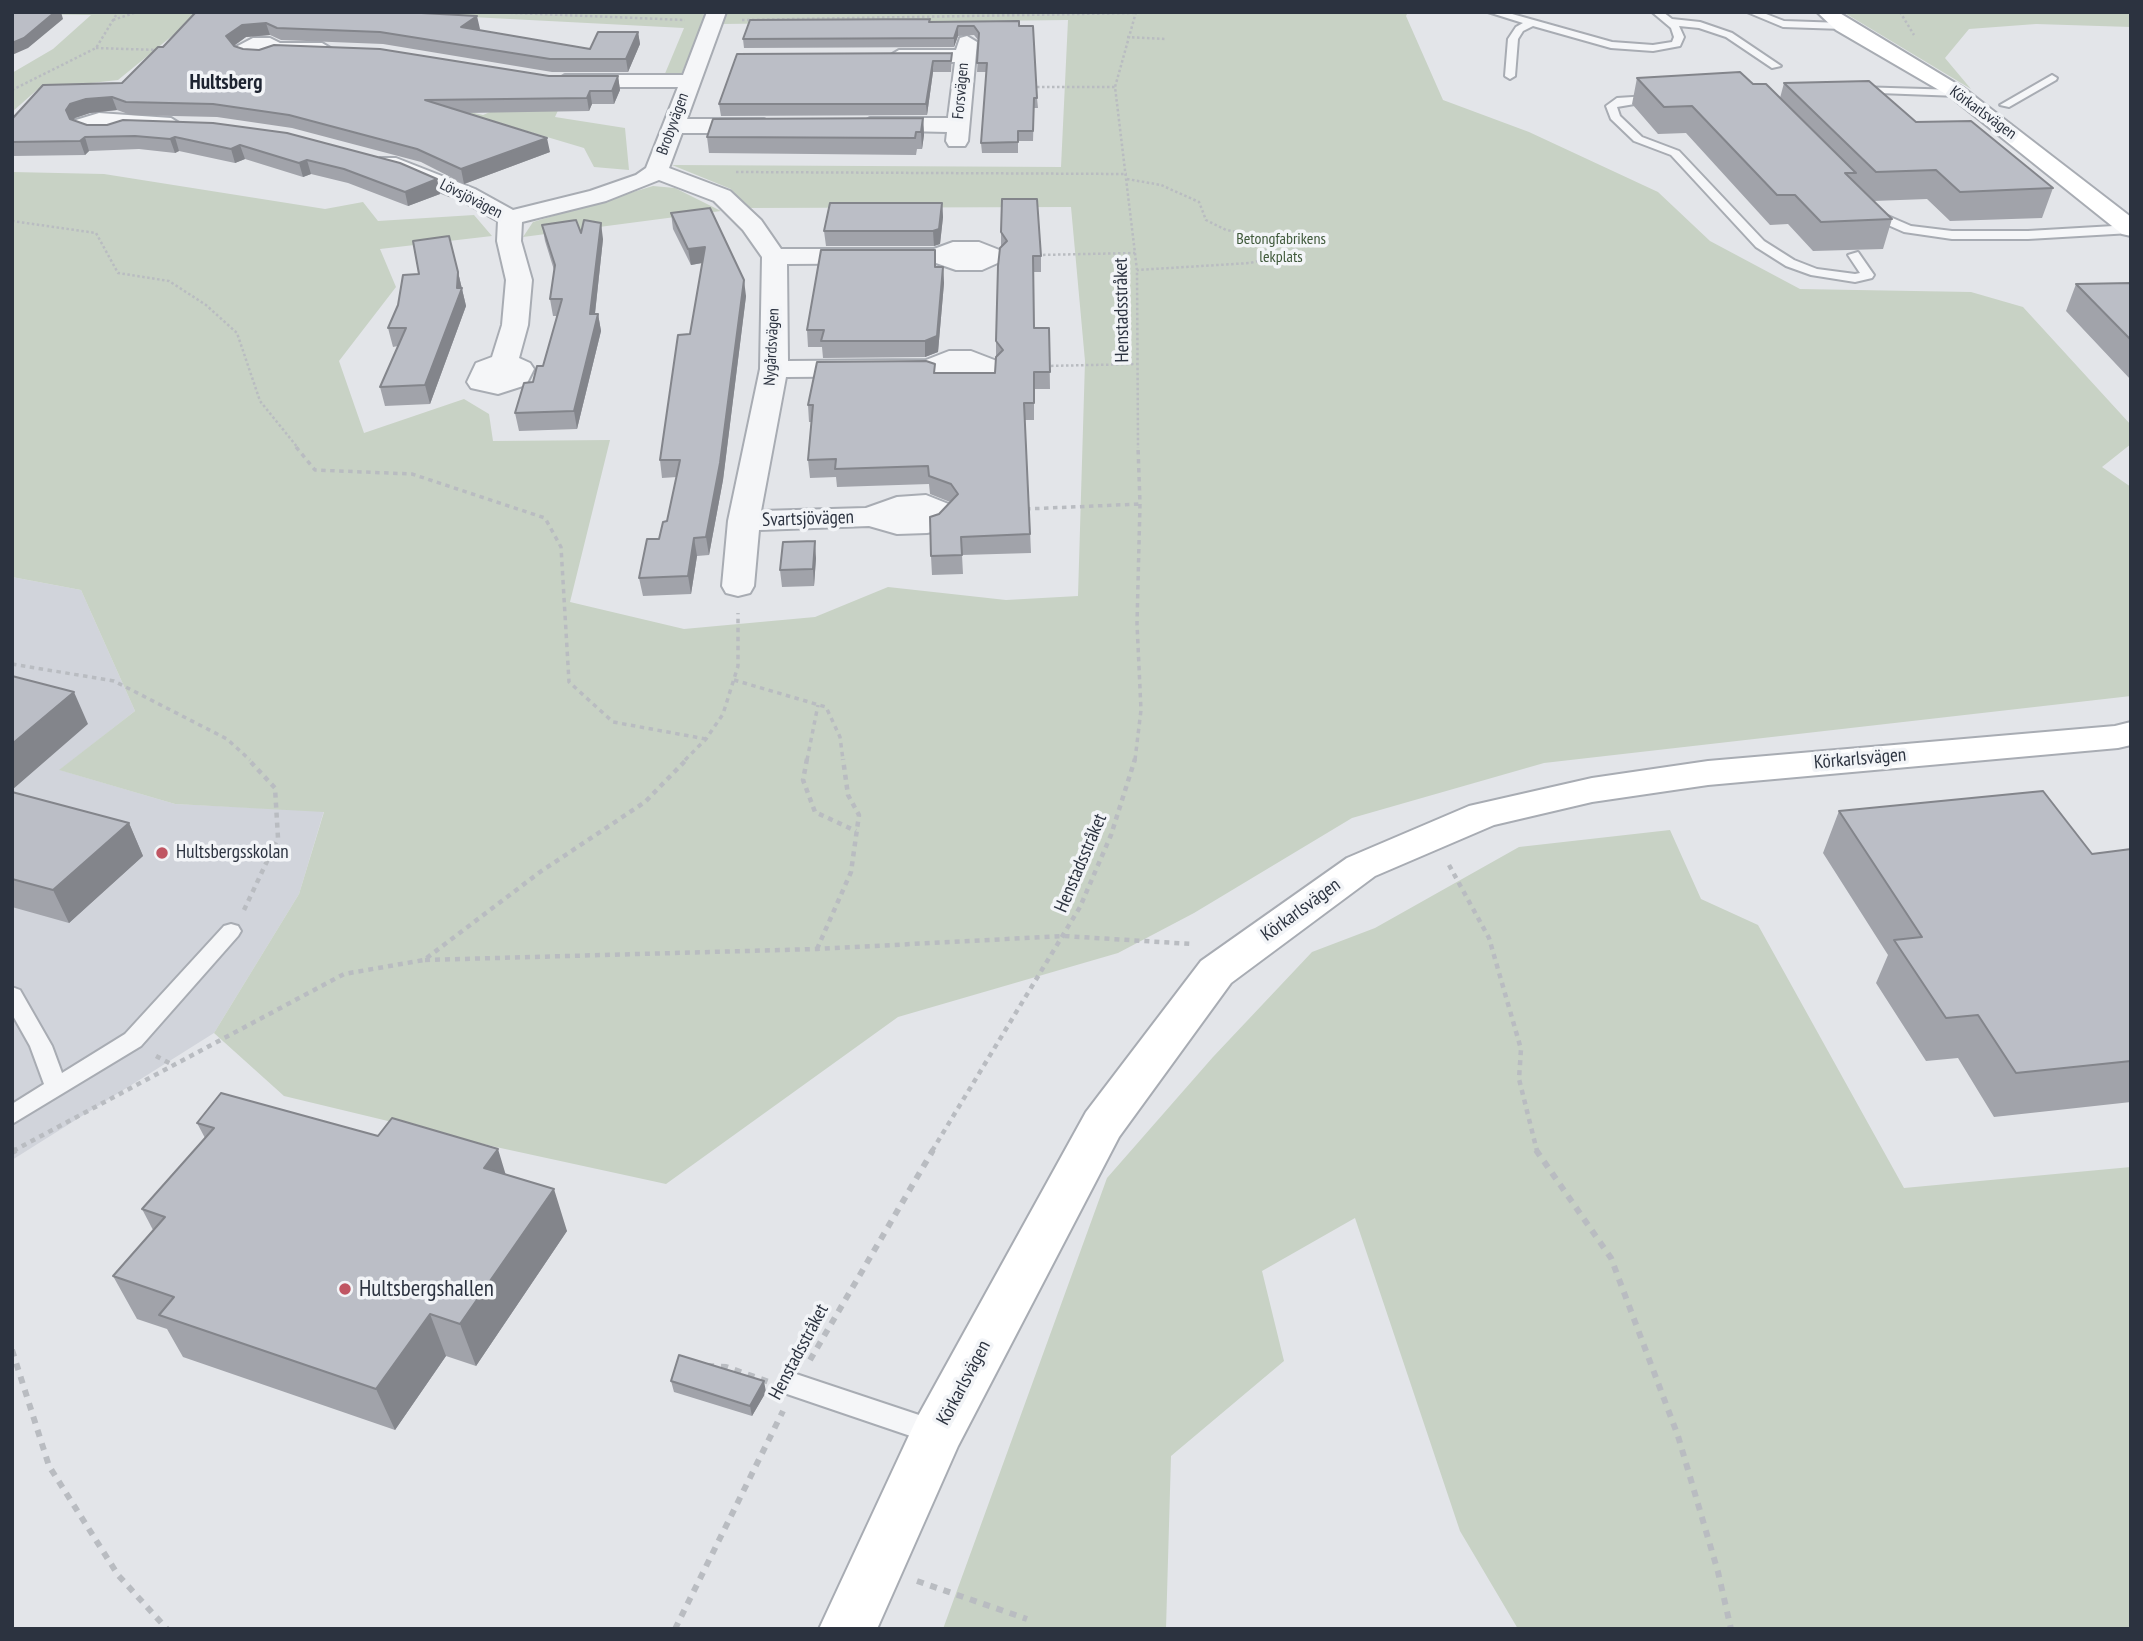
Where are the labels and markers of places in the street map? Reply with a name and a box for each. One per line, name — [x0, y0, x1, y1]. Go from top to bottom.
place label: Hultsbergsskolan — [176, 842, 289, 864]
marker: Hultsbergsskolan — [154, 845, 170, 861]
place label: Hultsbergshallen — [359, 1275, 494, 1303]
marker: Hultsbergshallen — [337, 1281, 353, 1297]

